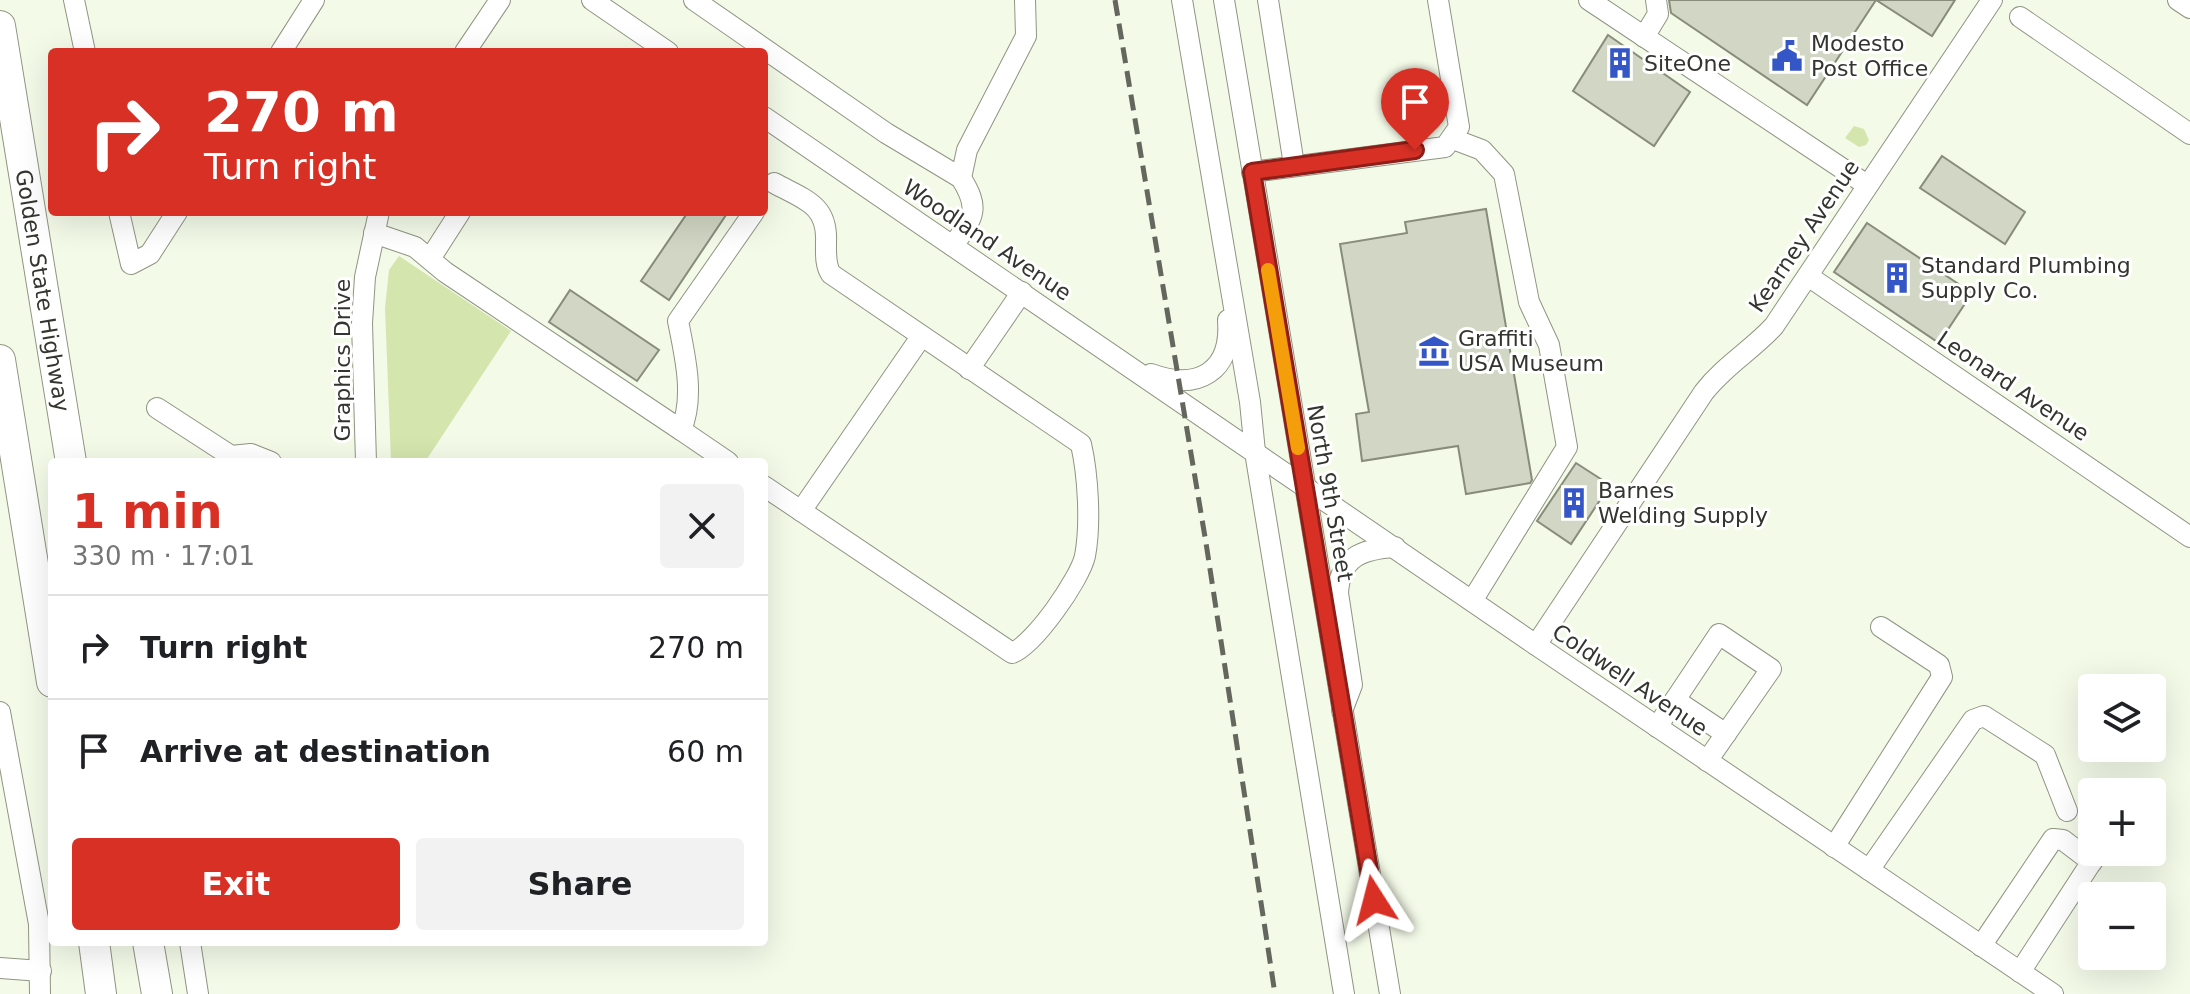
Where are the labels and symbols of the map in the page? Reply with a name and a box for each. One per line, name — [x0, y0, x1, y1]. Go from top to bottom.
place label: Modesto Post Office — [1811, 31, 1928, 81]
public building icon: Modesto Post Office — [1770, 39, 1804, 73]
building icon: SiteOne — [1603, 46, 1637, 80]
place label: SiteOne — [1644, 51, 1731, 76]
pin — [1381, 68, 1449, 150]
street label: Kearney Avenue — [1744, 155, 1864, 317]
street label: Golden State Highway — [11, 167, 75, 414]
street label: Woodland Avenue — [898, 174, 1076, 306]
place label: Standard Plumbing Supply Co. — [1921, 253, 2131, 303]
building icon: Standard Plumbing Supply Co. — [1880, 261, 1914, 295]
street label: Graphics Drive — [330, 279, 355, 441]
place label: Graffiti USA Museum — [1458, 326, 1604, 376]
street label: Leonard Avenue — [1932, 326, 2094, 446]
museum icon: Graffiti USA Museum — [1417, 334, 1451, 368]
street label: North 9th Street — [1302, 403, 1358, 584]
place label: Barnes Welding Supply — [1598, 478, 1768, 528]
building icon: Barnes Welding Supply — [1557, 486, 1591, 520]
street label: Coldwell Avenue — [1548, 619, 1712, 741]
position arrow — [1332, 858, 1416, 942]

